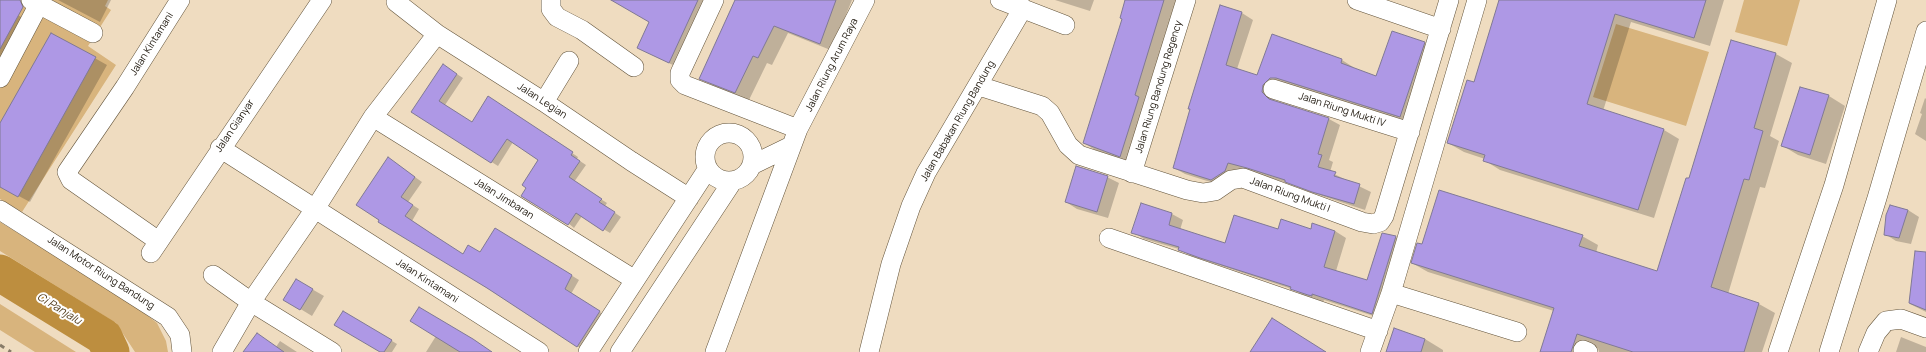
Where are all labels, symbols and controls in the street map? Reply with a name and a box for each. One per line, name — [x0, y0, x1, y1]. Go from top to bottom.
street label: Jalan Kintamani — [128, 10, 176, 78]
street label: Jalan Riung Arum Raya — [803, 16, 861, 114]
street label: Jalan Riung Bandung Regency — [1133, 19, 1185, 155]
street label: Jalan Babakan Riung Bandung — [918, 59, 998, 183]
street label: Jalan Legian — [515, 81, 569, 121]
street label: Jalan Riung Mukti IV — [1297, 90, 1387, 130]
street label: Jalan Gianyar — [213, 97, 257, 155]
street label: Jalan Riung Mukti I — [1248, 175, 1332, 215]
street label: Jalan Jimbaran — [472, 176, 536, 222]
street label: Jalan Motor Riung Bandung — [45, 234, 157, 312]
street label: Jalan Kintamani — [393, 256, 461, 306]
water label: Ci Panjalu — [34, 290, 84, 328]

